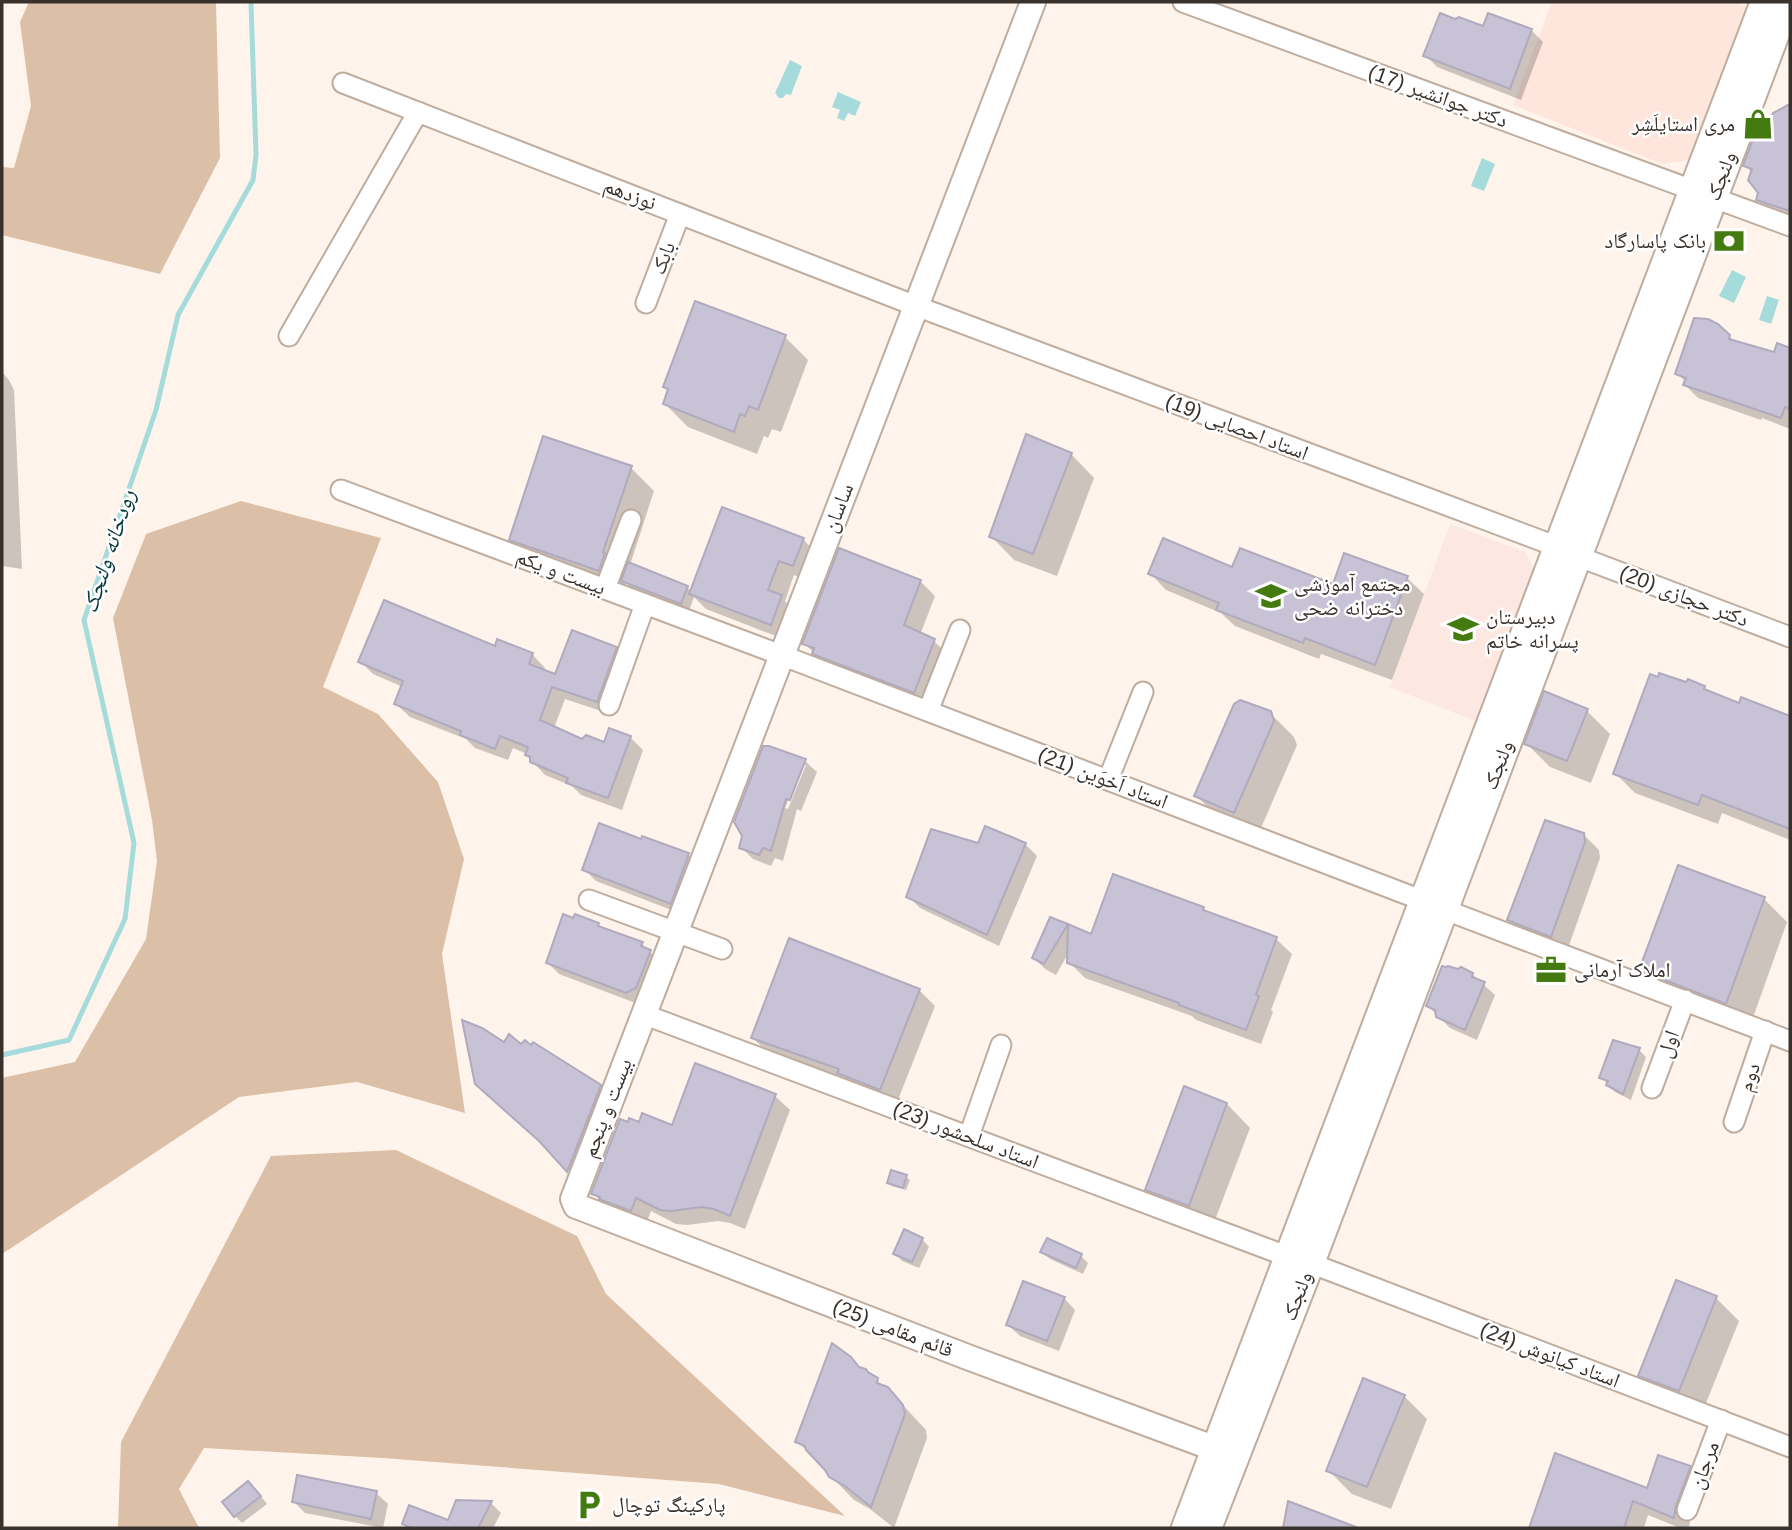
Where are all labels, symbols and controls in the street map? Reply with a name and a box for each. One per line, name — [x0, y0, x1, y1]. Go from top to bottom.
street label: دکتر جوانشیر (17) — [1365, 60, 1511, 132]
shop icon: مری استایلَشِر — [1741, 107, 1775, 141]
place label: مری استایلَشِر — [1631, 112, 1735, 136]
street label: ولنجک — [1701, 148, 1741, 204]
street label: نوزدهم — [600, 173, 660, 217]
bank icon: بانک پاسارگاد — [1712, 224, 1746, 258]
place label: بانک پاسارگاد — [1605, 229, 1706, 253]
street label: بابک — [646, 238, 680, 278]
street label: استاد احصایی (19) — [1162, 389, 1312, 466]
street label: ساسان — [818, 480, 858, 536]
water label: رودخانه ولنجک — [76, 486, 140, 616]
street label: بیست و یکم — [512, 544, 609, 602]
street label: دکتر حجازی (20) — [1616, 560, 1752, 632]
place label: مجتمع آموزشی دخترانه ضحی — [1294, 572, 1410, 621]
school or university icon: مجتمع آموزشی دخترانه ضحی — [1254, 579, 1288, 613]
place label: دبیرستان پسرانه خاتم — [1486, 605, 1579, 655]
school or university icon: دبیرستان پسرانه خاتم — [1446, 612, 1480, 646]
street label: ولنجک — [1478, 737, 1518, 793]
street label: استاد اَخوَين (21) — [1034, 742, 1171, 815]
office icon: املاک آرمانی — [1534, 953, 1568, 987]
place label: املاک آرمانی — [1574, 958, 1671, 983]
street label: اول — [1652, 1027, 1684, 1061]
street label: بیست و پنجم — [577, 1055, 639, 1162]
street label: دوم — [1733, 1059, 1767, 1095]
street label: استاد سلحشور (23) — [890, 1096, 1042, 1173]
street label: ولنجک — [1277, 1268, 1317, 1324]
street label: قائم مقامی (25) — [829, 1294, 957, 1364]
street label: استاد کیانوش (24) — [1476, 1317, 1623, 1394]
street label: مرجان — [1684, 1438, 1724, 1492]
parking icon: پارکینگ توچال — [572, 1488, 606, 1522]
place label: پارکینگ توچال — [612, 1493, 725, 1517]

